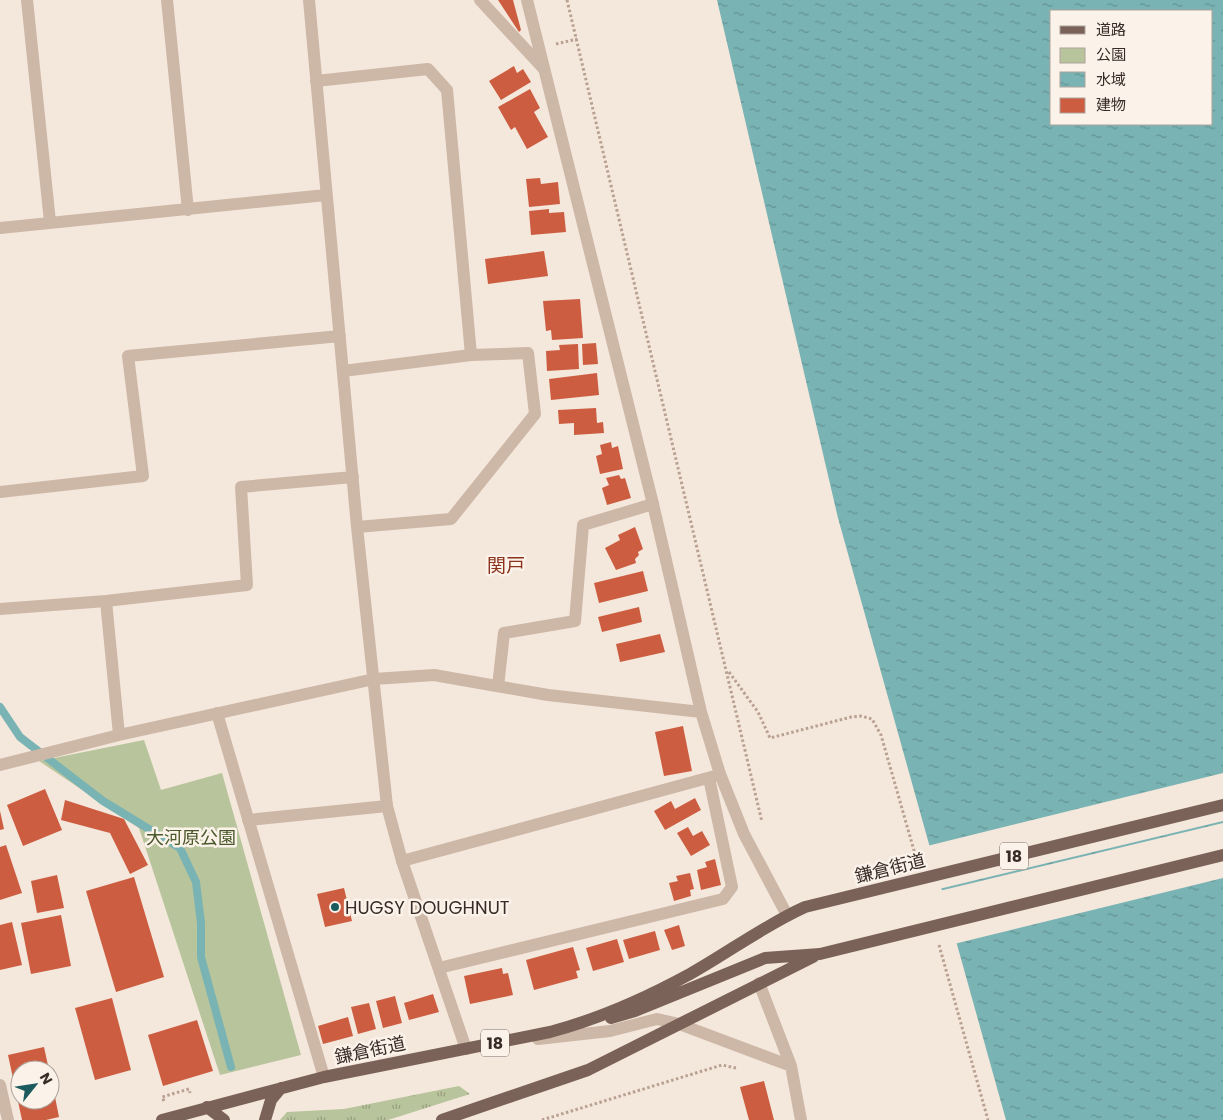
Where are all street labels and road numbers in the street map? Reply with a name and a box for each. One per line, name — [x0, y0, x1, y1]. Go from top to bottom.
road number: 18 — [1000, 842, 1028, 869]
street label: 鎌倉街道 — [852, 847, 928, 889]
street label: 鎌倉街道 — [332, 1030, 408, 1070]
road number: 18 — [481, 1030, 509, 1056]

